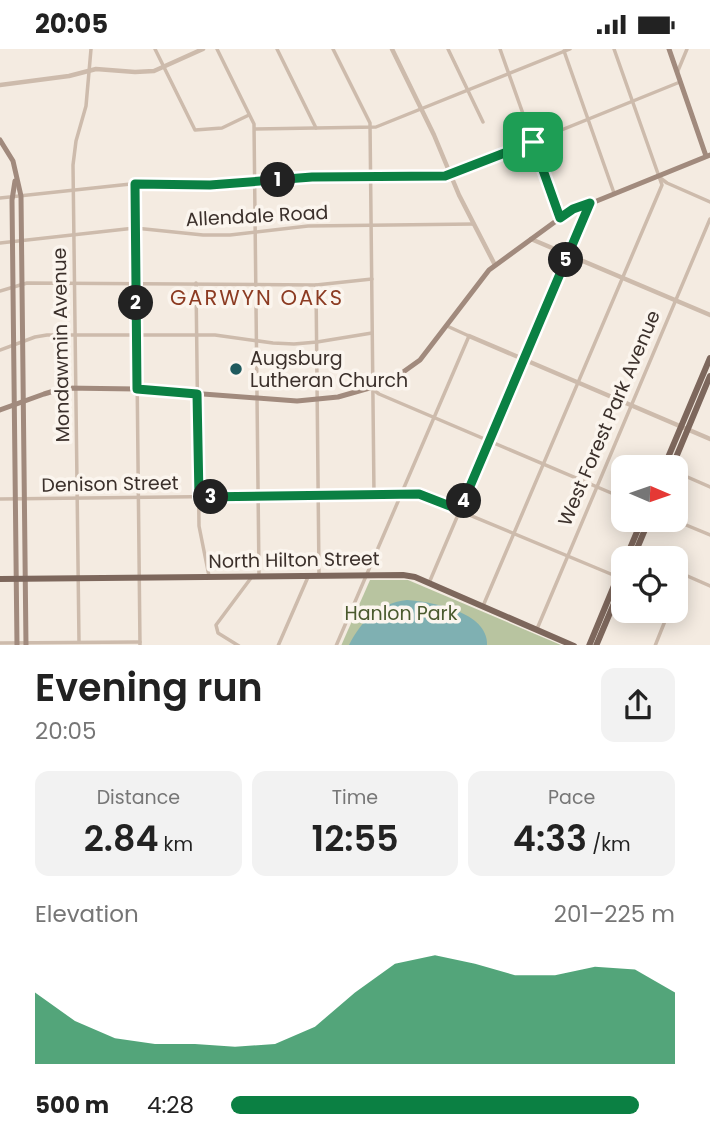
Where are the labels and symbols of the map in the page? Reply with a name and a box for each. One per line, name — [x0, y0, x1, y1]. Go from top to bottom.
pin — [503, 112, 563, 172]
pin: 1 — [260, 163, 296, 197]
street label: Allendale Road — [185, 199, 329, 233]
pin: 5 — [548, 243, 584, 277]
street label: Mondawmin Avenue — [46, 247, 76, 443]
district label: GARWYN OAKS — [170, 283, 344, 312]
pin: 2 — [118, 285, 154, 321]
street label: West Forest Park Avenue — [551, 306, 667, 530]
place label: Augsburg Lutheran Church — [250, 345, 408, 394]
marker: Augsburg Lutheran Church — [228, 361, 244, 377]
north arrow — [611, 455, 688, 532]
street label: Denison Street — [41, 469, 179, 499]
pin: 3 — [194, 479, 228, 515]
pin: 4 — [447, 483, 482, 519]
street label: North Hilton Street — [208, 545, 380, 575]
park label: Hanlon Park — [345, 600, 458, 627]

